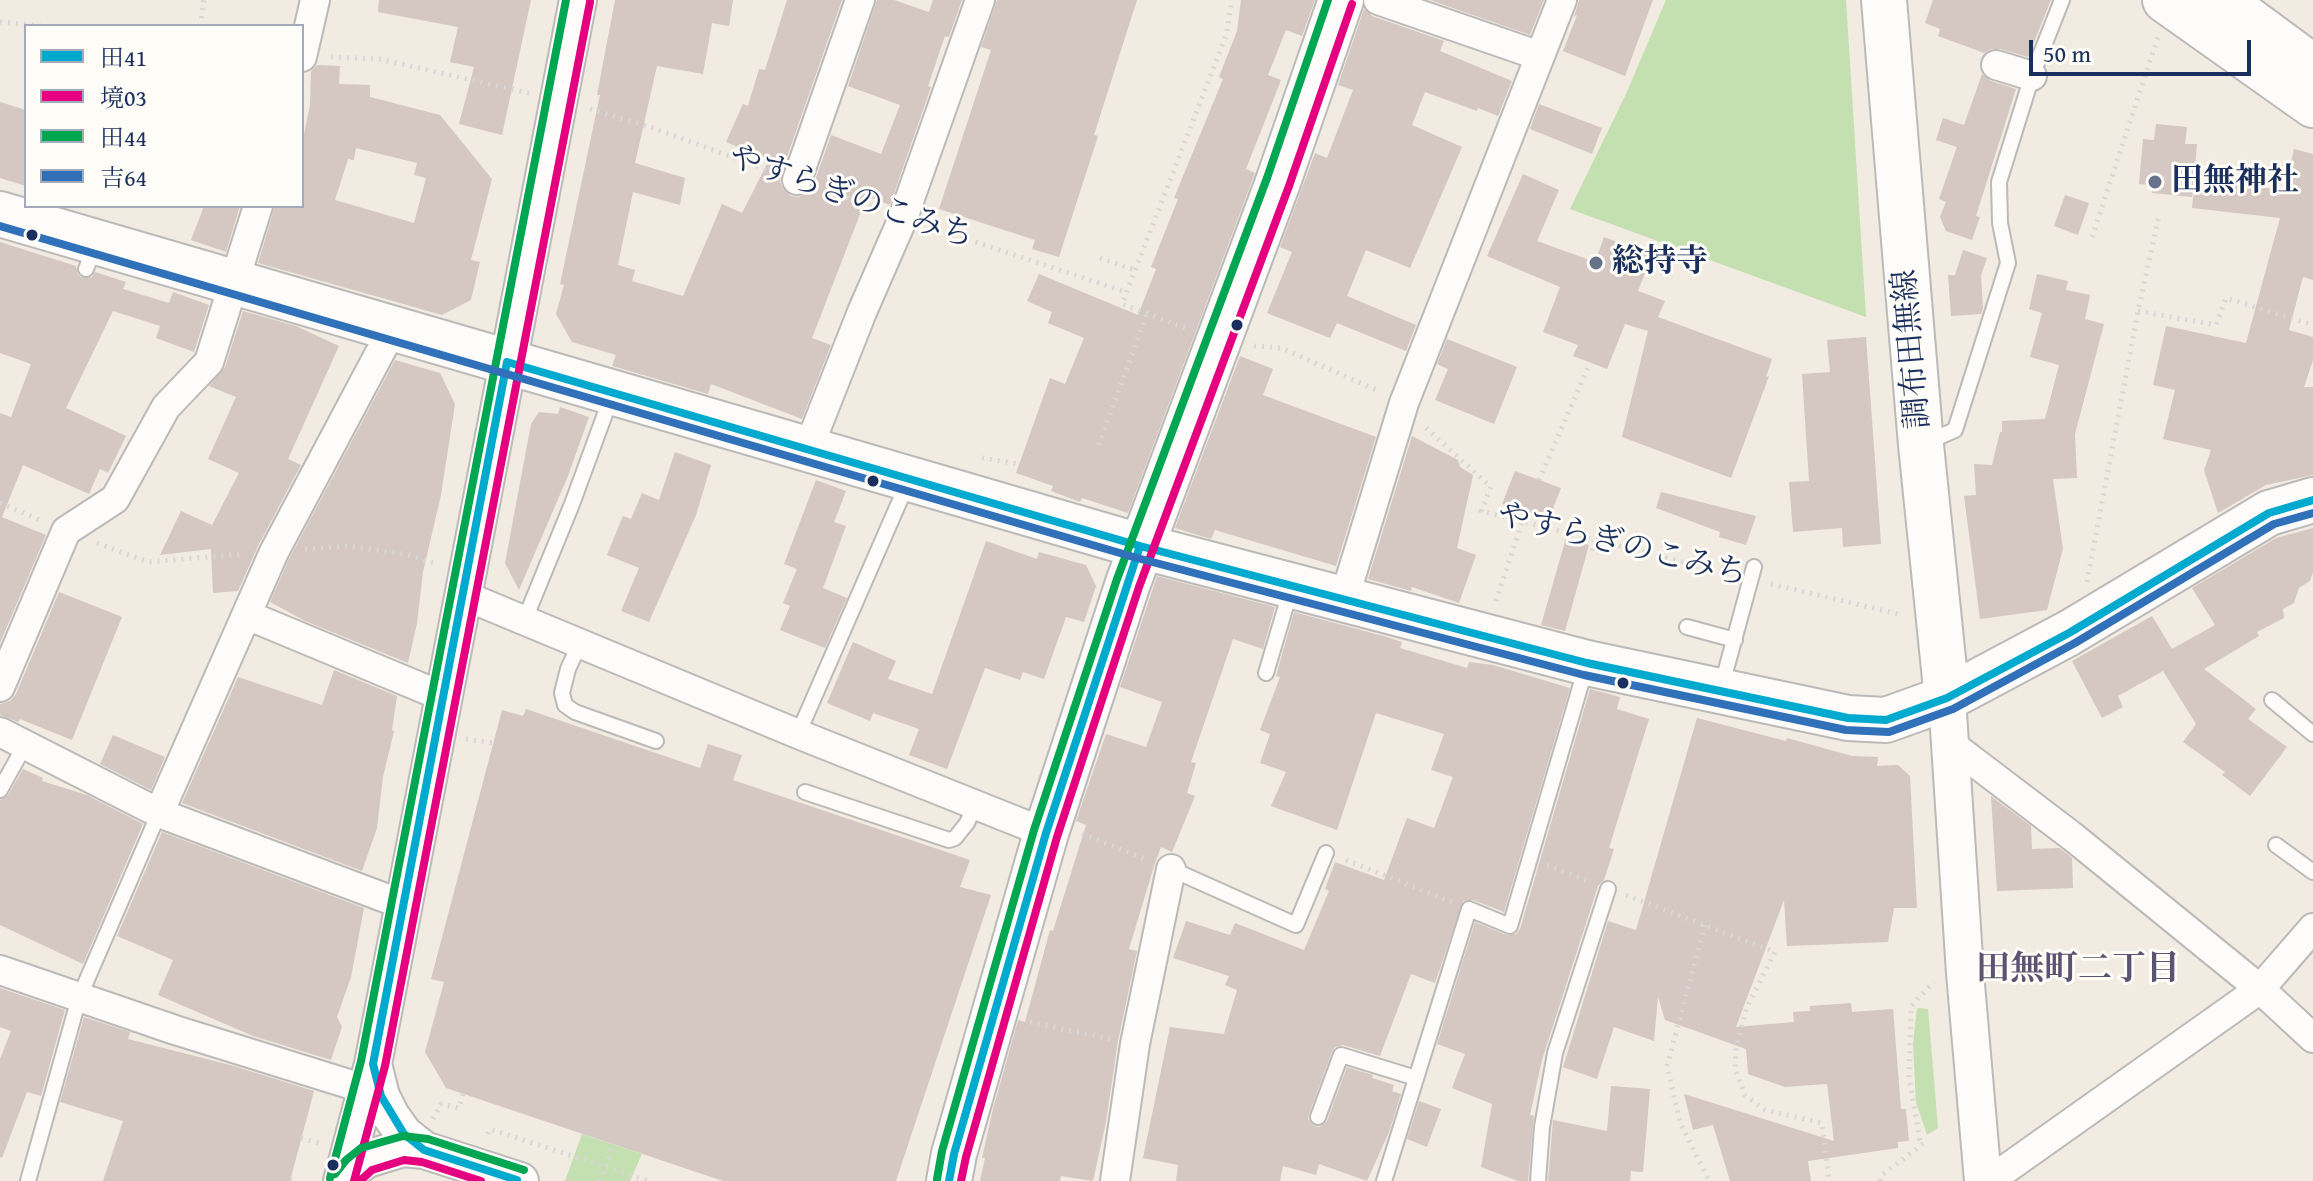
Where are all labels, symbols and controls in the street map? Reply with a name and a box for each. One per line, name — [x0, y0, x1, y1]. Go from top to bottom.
legend — [24, 24, 304, 208]
scale bar — [2033, 24, 2255, 74]
text: 50 m — [2043, 36, 2091, 71]
text: 田41 — [100, 40, 147, 75]
text: 境03 — [100, 80, 147, 115]
text: 田44 — [100, 120, 147, 155]
street label: やすらぎのこみち — [724, 138, 978, 258]
text: 吉64 — [100, 160, 147, 195]
place label: 田無神社 — [2171, 163, 2299, 201]
marker: 田無神社 — [2146, 173, 2164, 191]
unlabelled marker — [24, 227, 40, 243]
place label: 総持寺 — [1612, 244, 1708, 282]
marker: 総持寺 — [1587, 254, 1605, 272]
street label: 調布田無線 — [1887, 268, 1939, 430]
unlabelled marker — [1229, 317, 1245, 333]
unlabelled marker — [865, 473, 881, 489]
street label: やすらぎのこみち — [1493, 496, 1751, 596]
unlabelled marker — [1615, 675, 1631, 691]
district label: 田無町二丁目 — [1976, 950, 2180, 990]
unlabelled marker — [325, 1157, 341, 1173]

